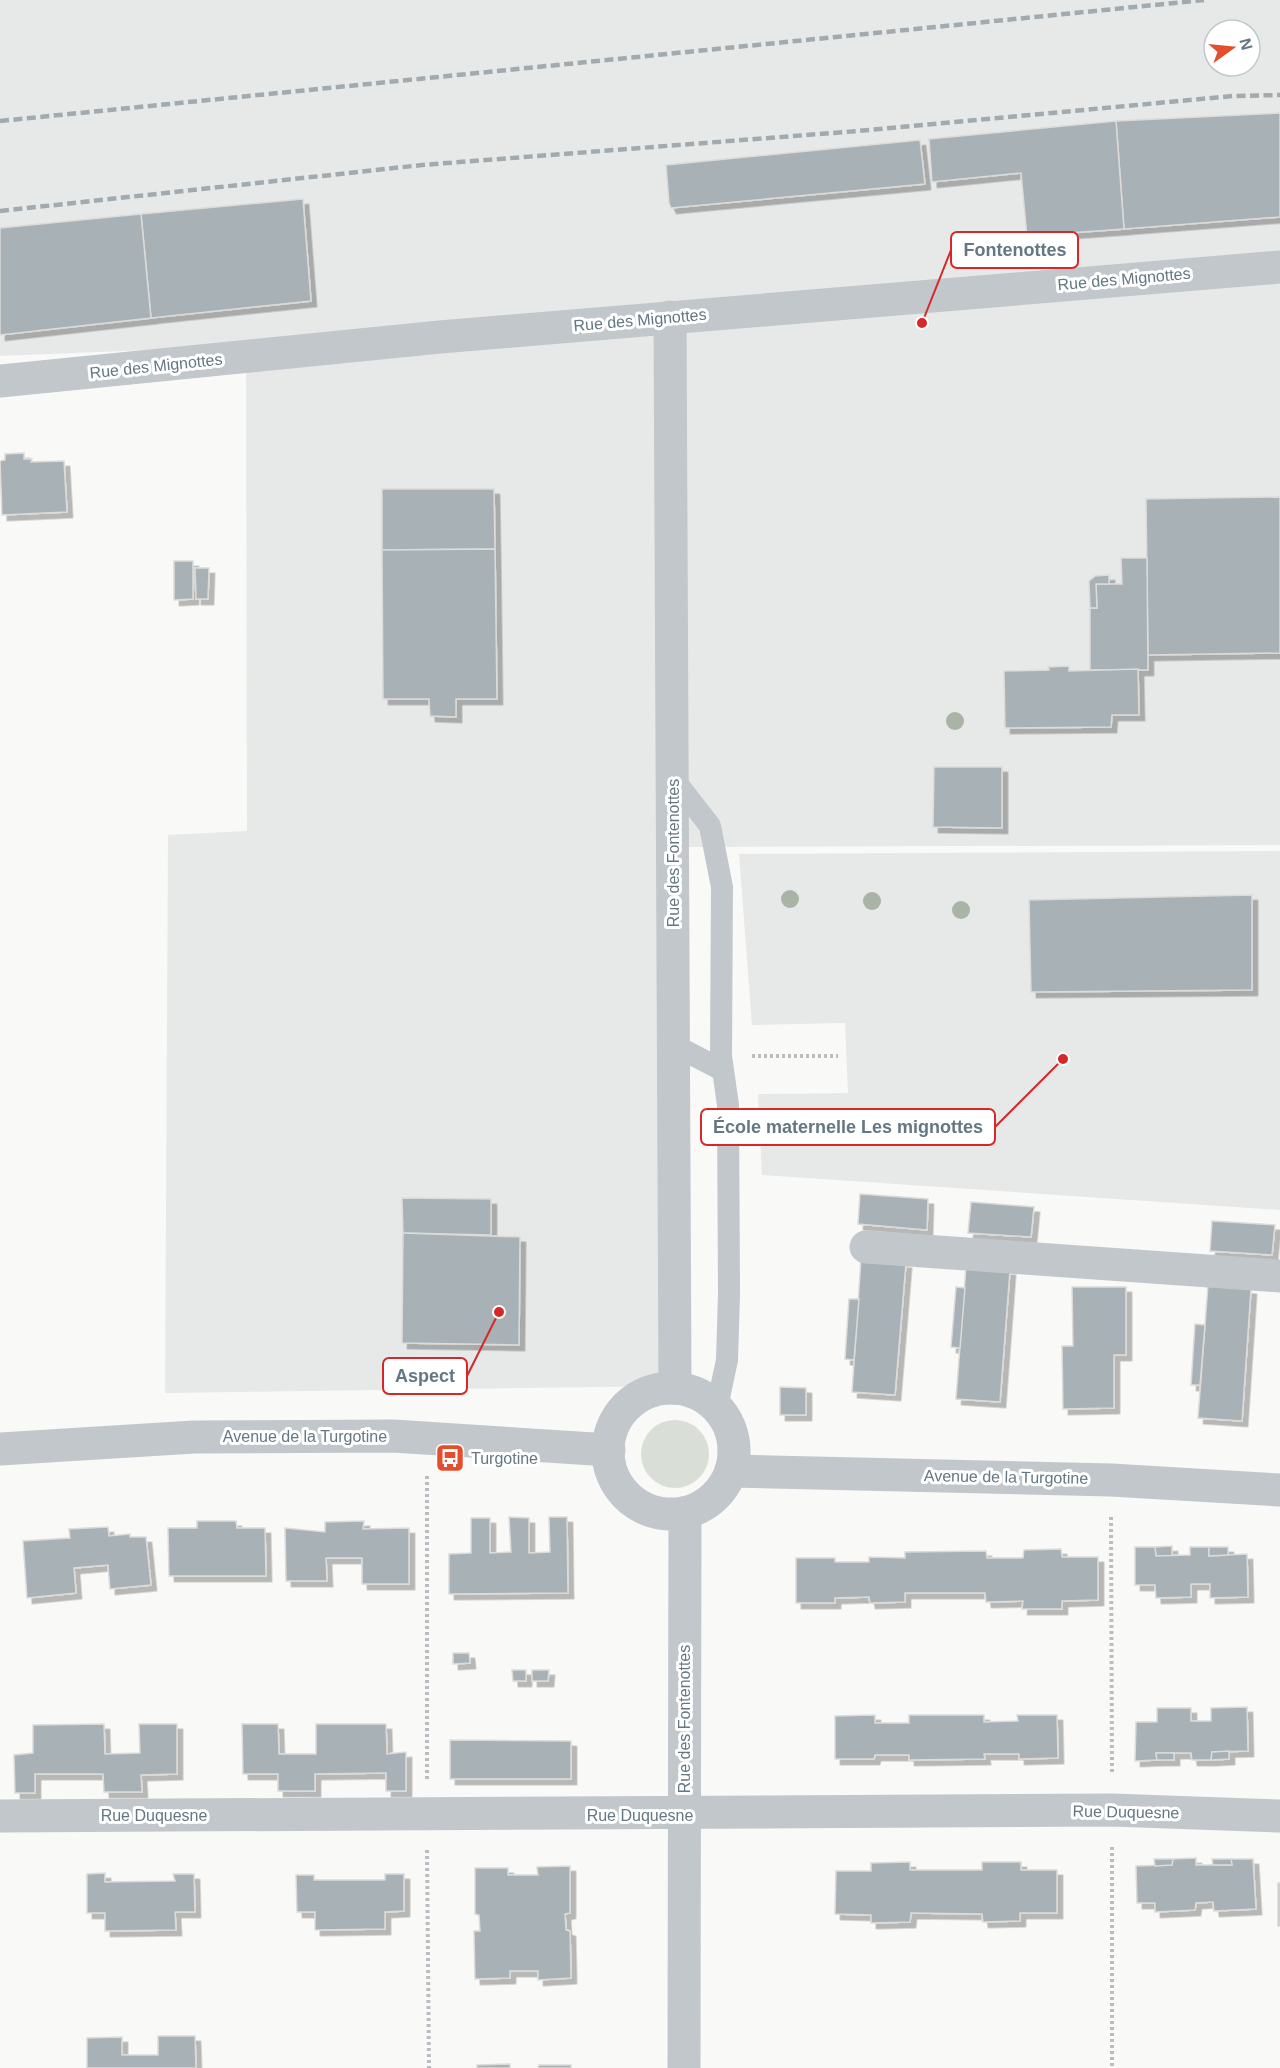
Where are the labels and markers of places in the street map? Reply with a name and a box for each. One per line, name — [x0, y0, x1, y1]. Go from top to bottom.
callout: Fontenottes — [951, 232, 1078, 268]
callout: École maternelle Les mignottes — [701, 1109, 995, 1145]
callout: Aspect — [383, 1358, 467, 1394]
bus stop icon: Turgotine — [434, 1442, 466, 1474]
place label: Turgotine — [471, 1450, 538, 1467]

